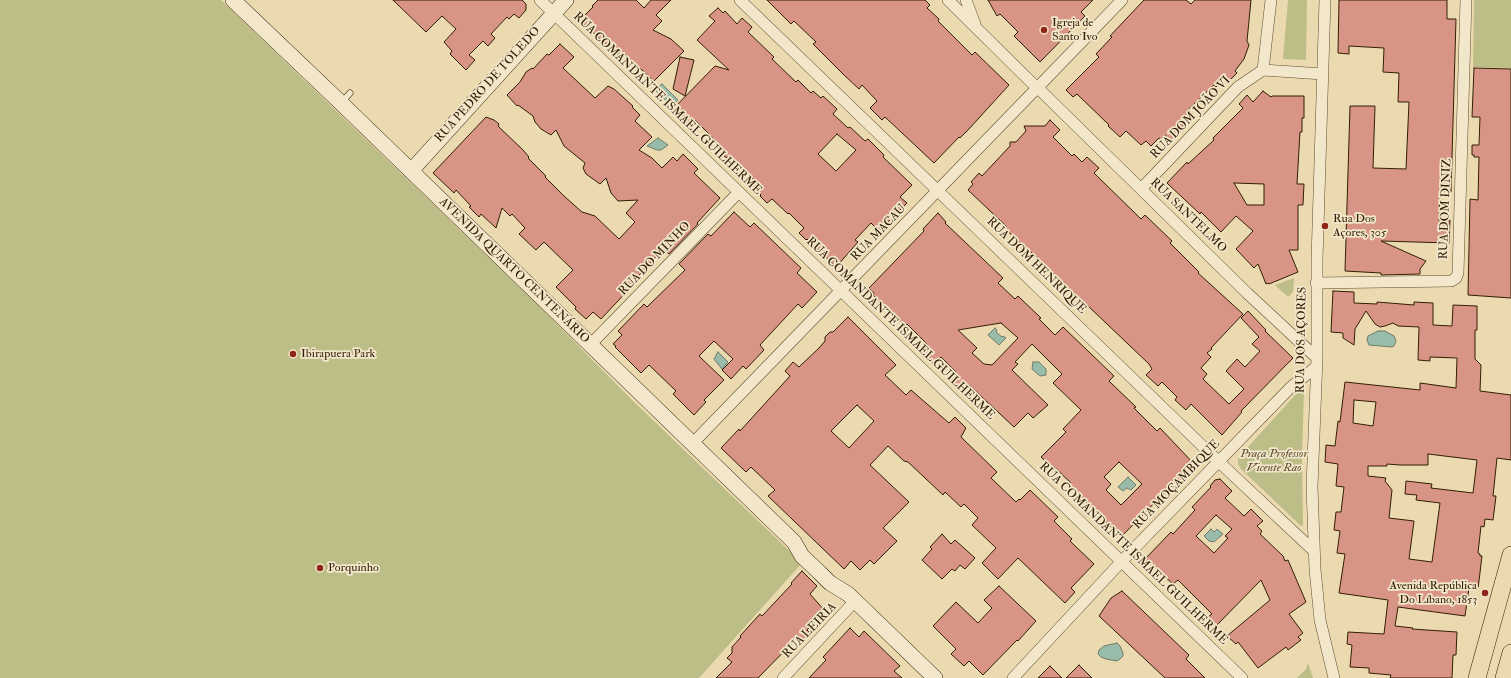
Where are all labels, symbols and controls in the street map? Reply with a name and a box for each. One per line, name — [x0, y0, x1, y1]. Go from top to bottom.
street label: RUA COMANDANTE ISMAEL GUILHERME — [570, 10, 764, 198]
place label: Igreja de Santo Ivo — [1052, 16, 1097, 44]
street label: RUA PEDRO DE TOLEDO — [432, 24, 544, 146]
marker: Igreja de Santo Ivo — [1039, 25, 1049, 35]
street label: RUA DOM JOÃO VI — [1148, 74, 1234, 162]
street label: RUA DOM DINIZ — [1437, 158, 1455, 260]
street label: RUA SANTELMO — [1147, 176, 1229, 256]
street label: AVENIDA QUARTO CENTENÁRIO — [436, 195, 592, 347]
street label: RUA MACAU — [848, 202, 910, 264]
place label: Rua Dos Açores, 305 — [1333, 212, 1386, 240]
street label: RUA DOM HENRIQUE — [983, 215, 1089, 317]
street label: RUA DO MINHO — [616, 219, 694, 299]
marker: Rua Dos Açores, 305 — [1320, 221, 1330, 231]
street label: RUA COMANDANTE ISMAEL GUILHERME — [803, 235, 997, 423]
street label: RUA DOS AÇORES — [1294, 287, 1310, 393]
place label: Ibirapuera Park — [301, 347, 375, 361]
marker: Ibirapuera Park — [288, 349, 298, 359]
street label: RUA MOÇAMBIQUE — [1131, 437, 1223, 533]
park label: Praça Professor Vicente Rao — [1240, 447, 1308, 475]
street label: RUA COMANDANTE ISMAEL GUILHERME — [1036, 460, 1230, 648]
place label: Porquinho — [328, 561, 379, 575]
marker: Porquinho — [315, 563, 325, 573]
place label: Avenida República Do Líbano, 1853 — [1389, 579, 1477, 607]
marker: Avenida República Do Líbano, 1853 — [1480, 588, 1490, 598]
street label: RUA LEIRIA — [780, 600, 840, 662]

